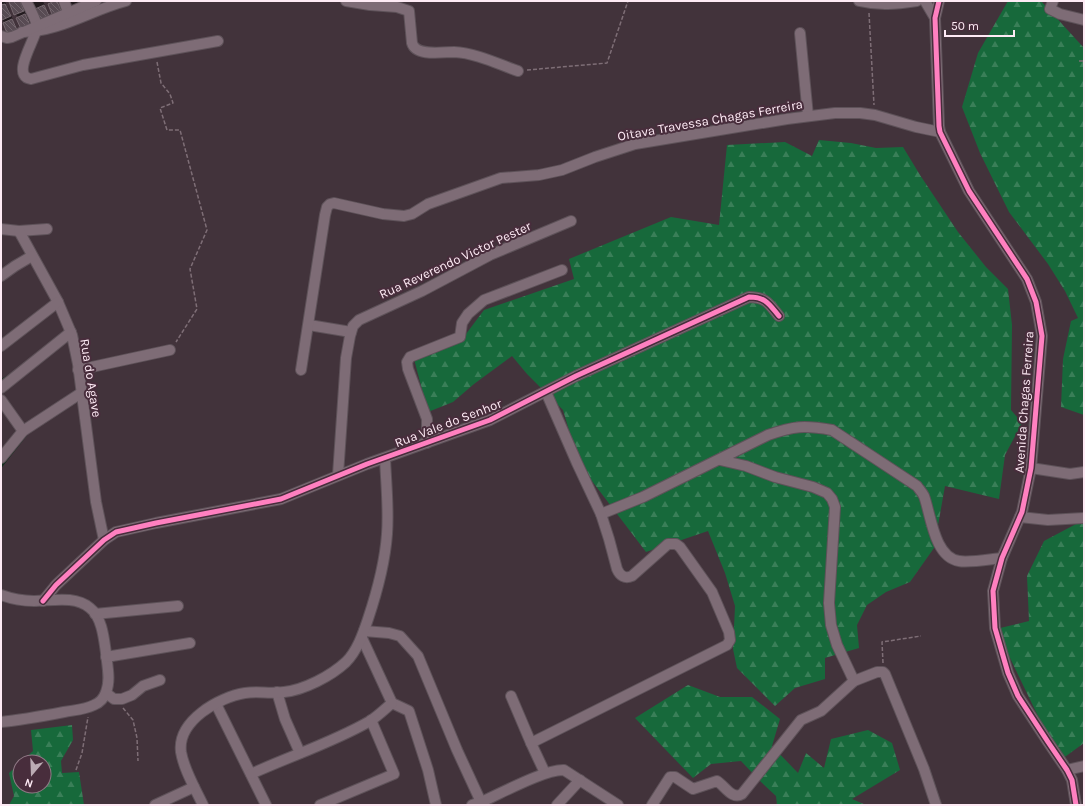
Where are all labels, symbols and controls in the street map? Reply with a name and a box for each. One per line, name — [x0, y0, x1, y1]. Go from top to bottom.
scale bar — [945, 12, 1014, 38]
text: 50 m — [951, 19, 979, 33]
street label: Oitava Travessa Chagas Ferreira — [616, 96, 804, 144]
street label: Rua Reverendo Victor Pester — [377, 218, 534, 302]
street label: Avenida Chagas Ferreira — [1012, 330, 1036, 474]
street label: Rua do Agave — [77, 338, 105, 419]
street label: Rua Vale do Senhor — [392, 396, 504, 450]
north arrow — [12, 754, 52, 794]
text: N — [23, 776, 35, 790]

